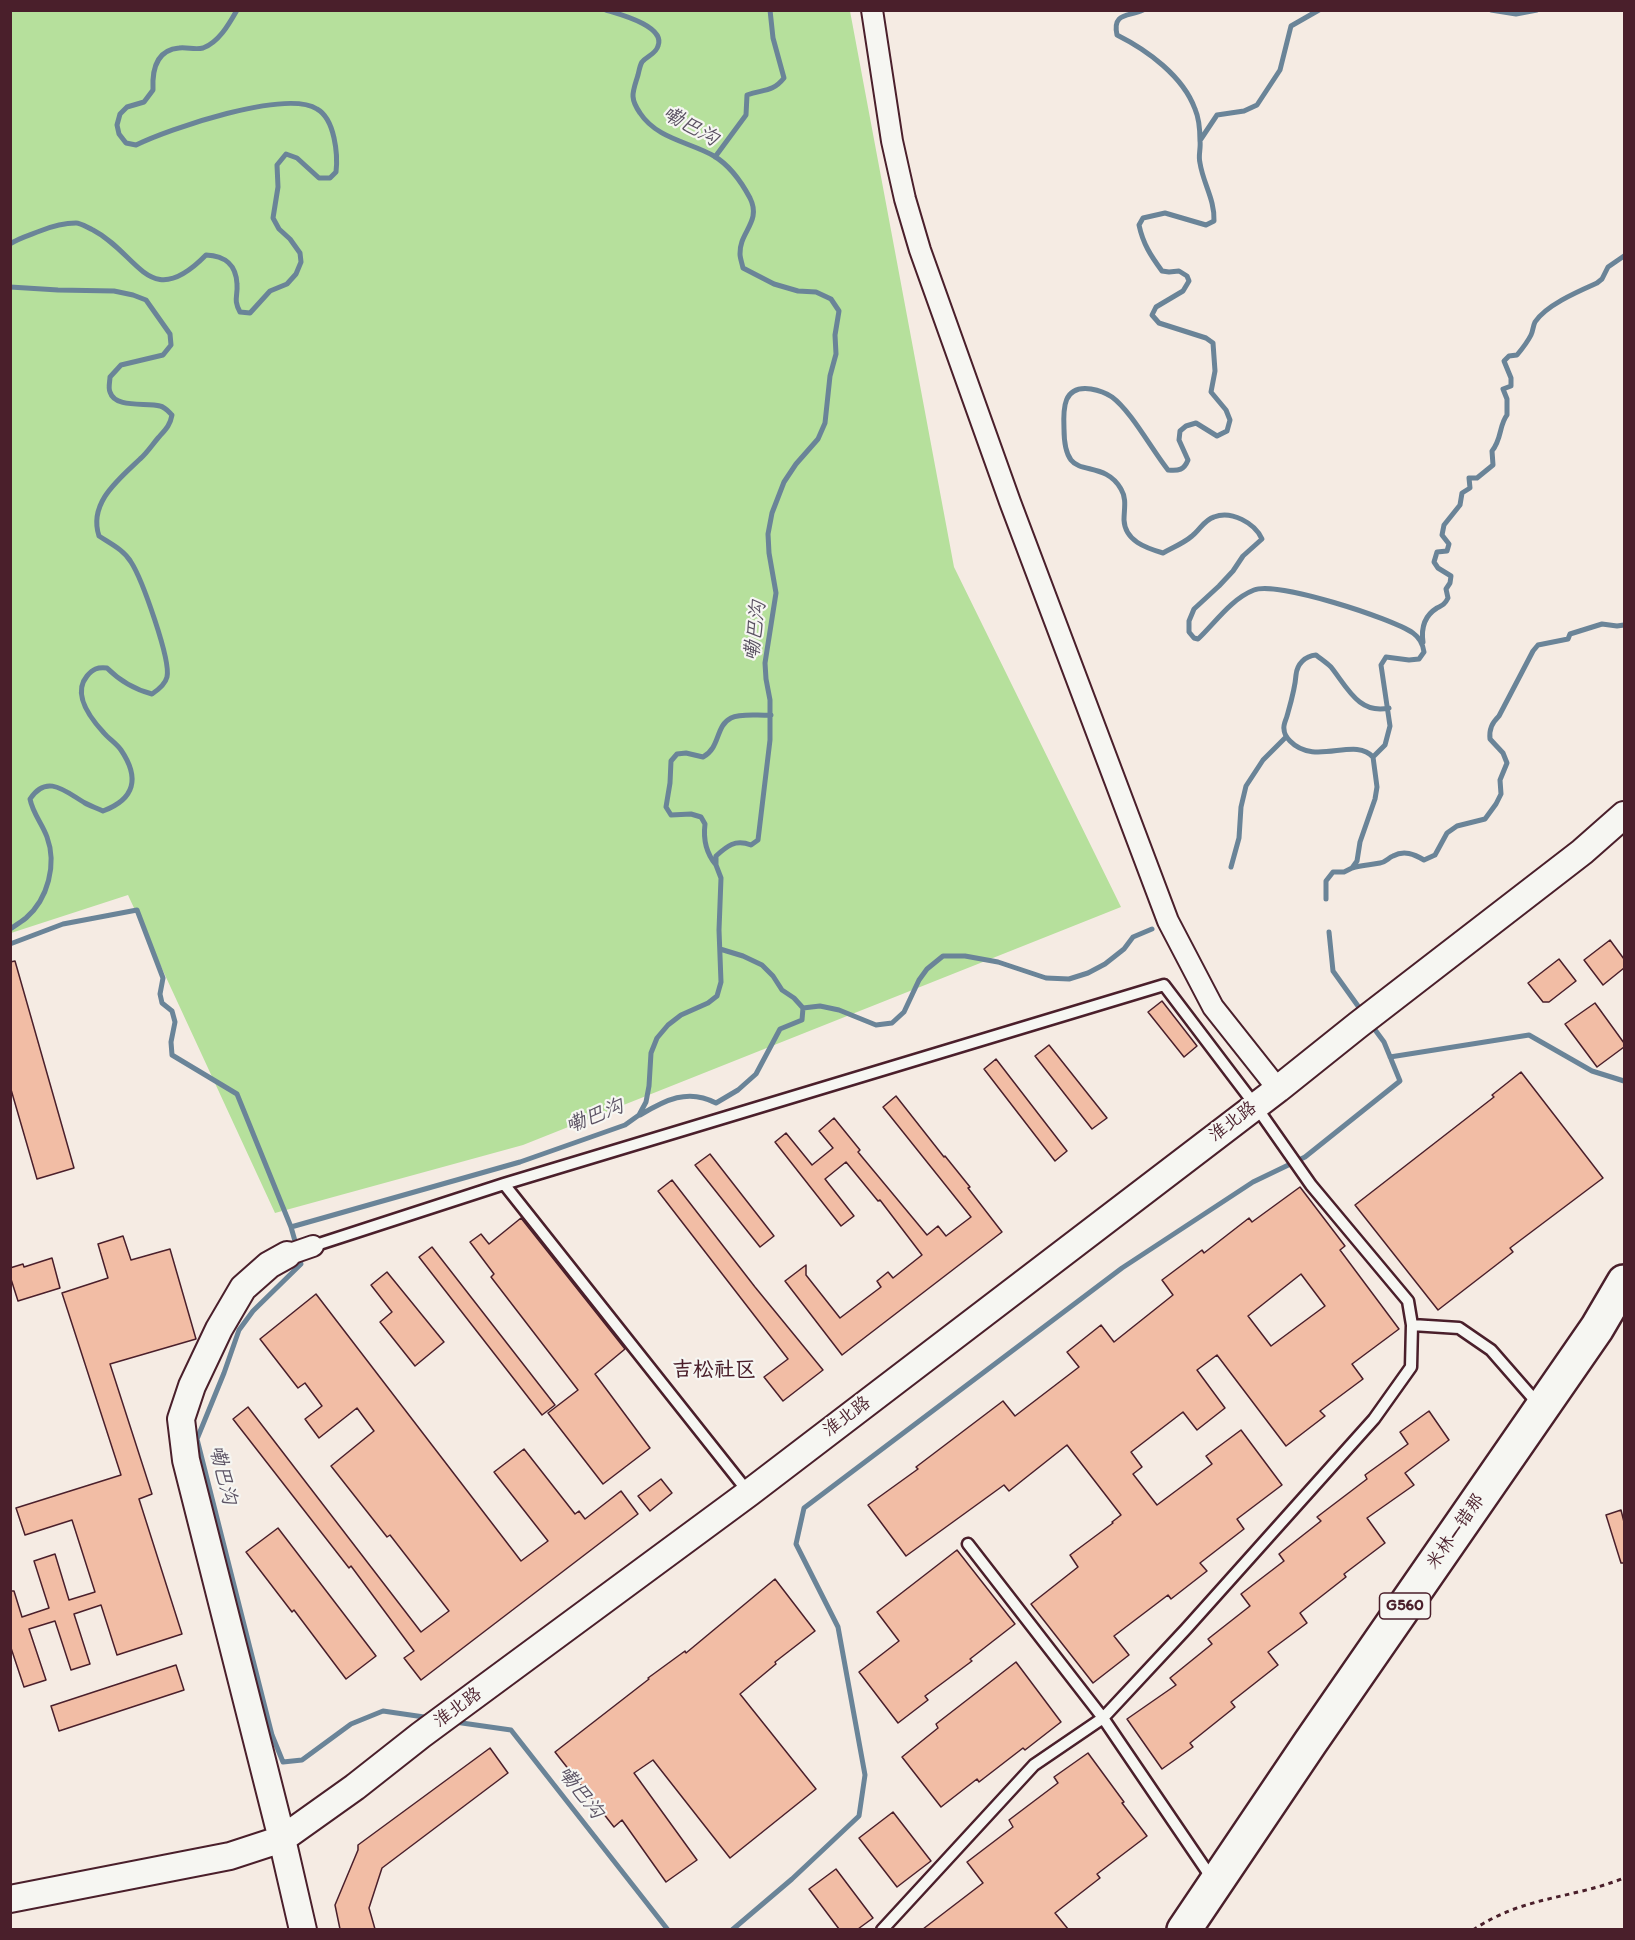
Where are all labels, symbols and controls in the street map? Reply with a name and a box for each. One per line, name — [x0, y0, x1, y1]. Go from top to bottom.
water label: 嘞巴沟 — [658, 102, 722, 152]
water label: 嘞巴沟 — [740, 600, 772, 662]
water label: 嘞巴沟 — [563, 1095, 627, 1139]
street label: 淮北路 — [1205, 1097, 1261, 1147]
district label: 吉松社区 — [672, 1358, 756, 1384]
street label: 淮北路 — [819, 1392, 875, 1442]
water label: 嘞巴沟 — [203, 1443, 241, 1507]
street label: 米林—错那 — [1422, 1490, 1490, 1574]
road number: G560 — [1380, 1593, 1430, 1619]
street label: 淮北路 — [430, 1683, 486, 1733]
water label: 嘞巴沟 — [552, 1762, 608, 1824]

